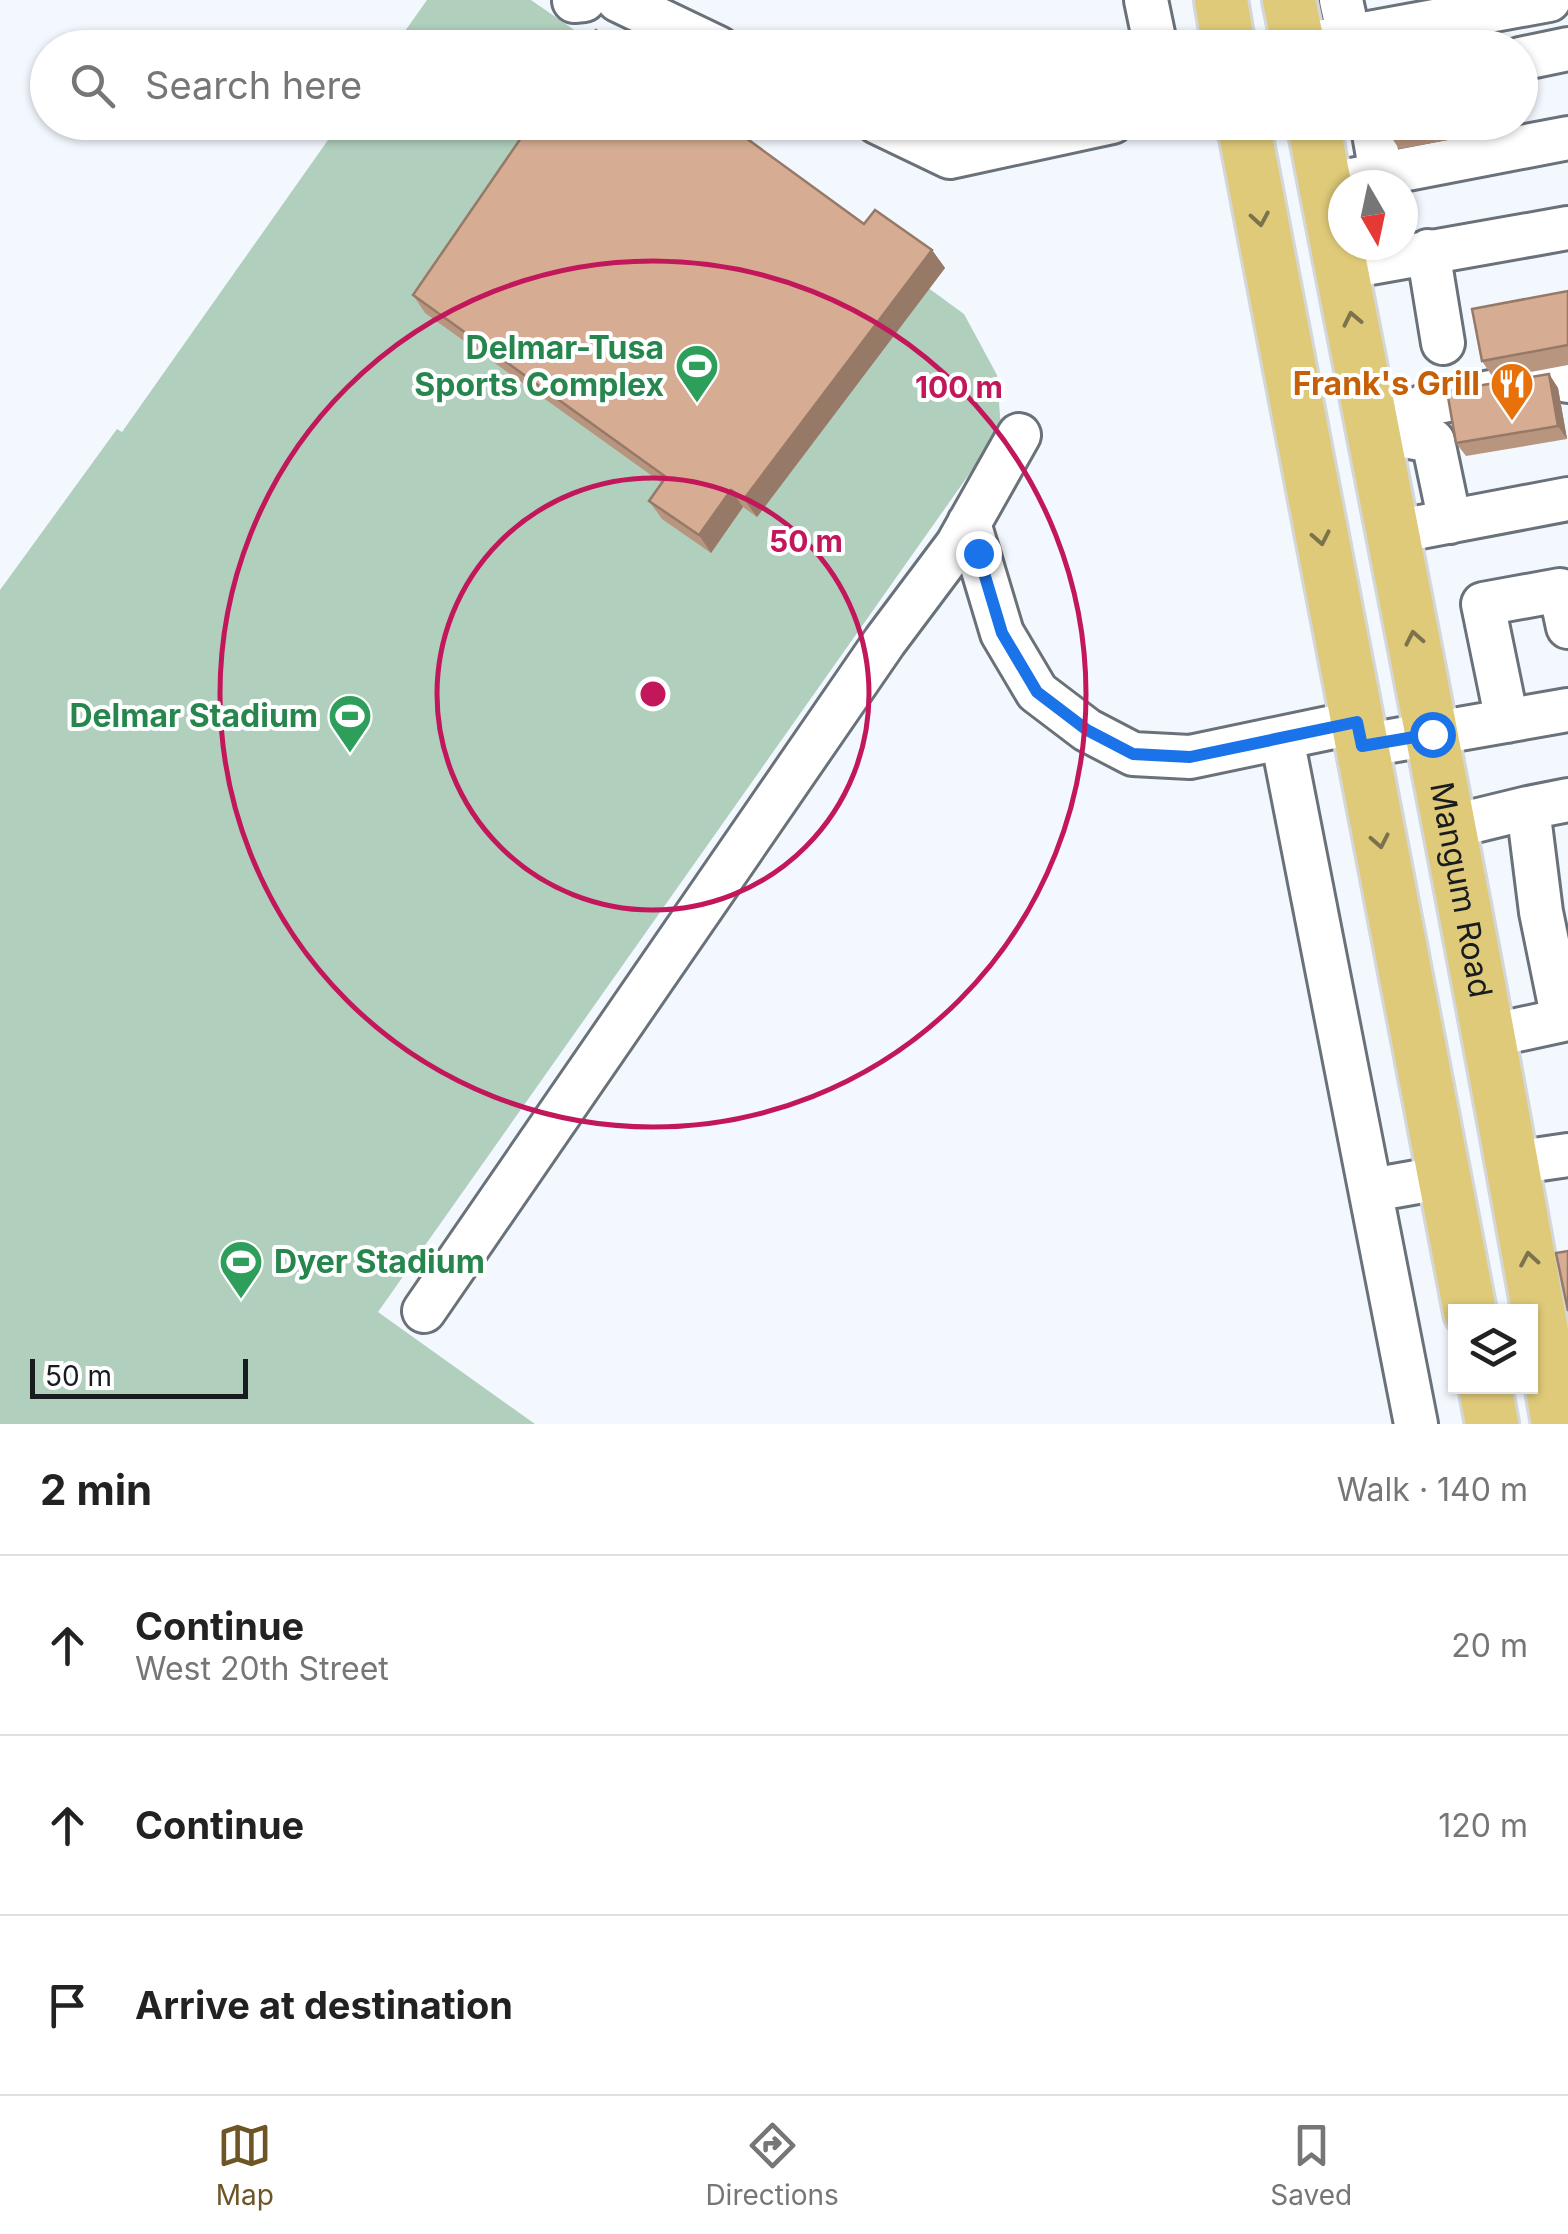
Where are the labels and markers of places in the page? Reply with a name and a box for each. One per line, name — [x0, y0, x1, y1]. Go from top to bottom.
place label: Delmar-Tusa Sports Complex — [414, 328, 664, 404]
sports icon: Delmar-Tusa Sports Complex — [674, 343, 720, 404]
restaurant icon: Frank's Grill — [1489, 361, 1535, 422]
place label: Frank's Grill — [1293, 364, 1480, 403]
centre of rings — [635, 676, 671, 712]
sports icon: Delmar Stadium — [327, 693, 373, 754]
place label: Delmar Stadium — [69, 696, 318, 735]
sports icon: Dyer Stadium — [218, 1239, 264, 1300]
place label: Dyer Stadium — [274, 1242, 485, 1281]

